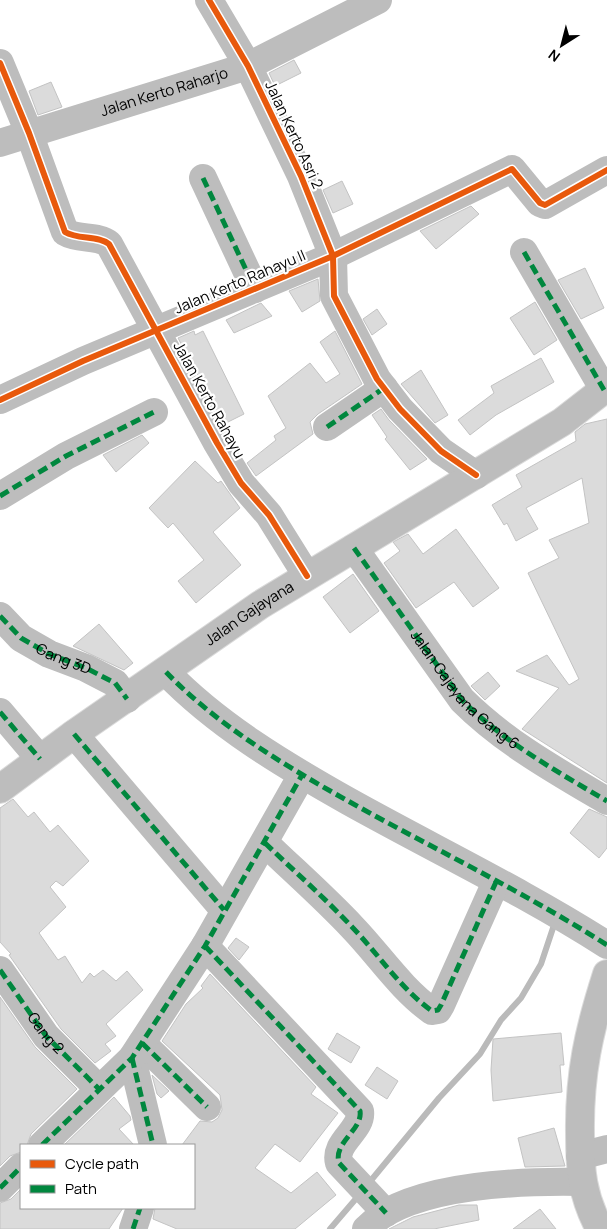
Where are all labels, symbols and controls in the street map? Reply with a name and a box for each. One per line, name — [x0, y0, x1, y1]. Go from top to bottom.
north arrow — [537, 20, 587, 70]
text: N — [544, 45, 564, 67]
street label: Jalan Kerto Raharjo — [98, 62, 231, 121]
street label: Jalan Kerto Asri 2 — [260, 77, 329, 192]
street label: Jalan Kerto Rahayu II — [171, 244, 309, 319]
street label: Jalan Kerto Rahayu — [169, 338, 250, 462]
street label: Jalan Gajayana — [200, 576, 298, 650]
street label: Jalan Gajayana Gang 6 — [406, 626, 524, 754]
street label: Gang 3D — [32, 638, 94, 679]
street label: Gang 2 — [23, 1008, 69, 1058]
legend — [20, 1144, 195, 1209]
text: Cycle path — [65, 1153, 139, 1174]
text: Path — [65, 1178, 97, 1199]

